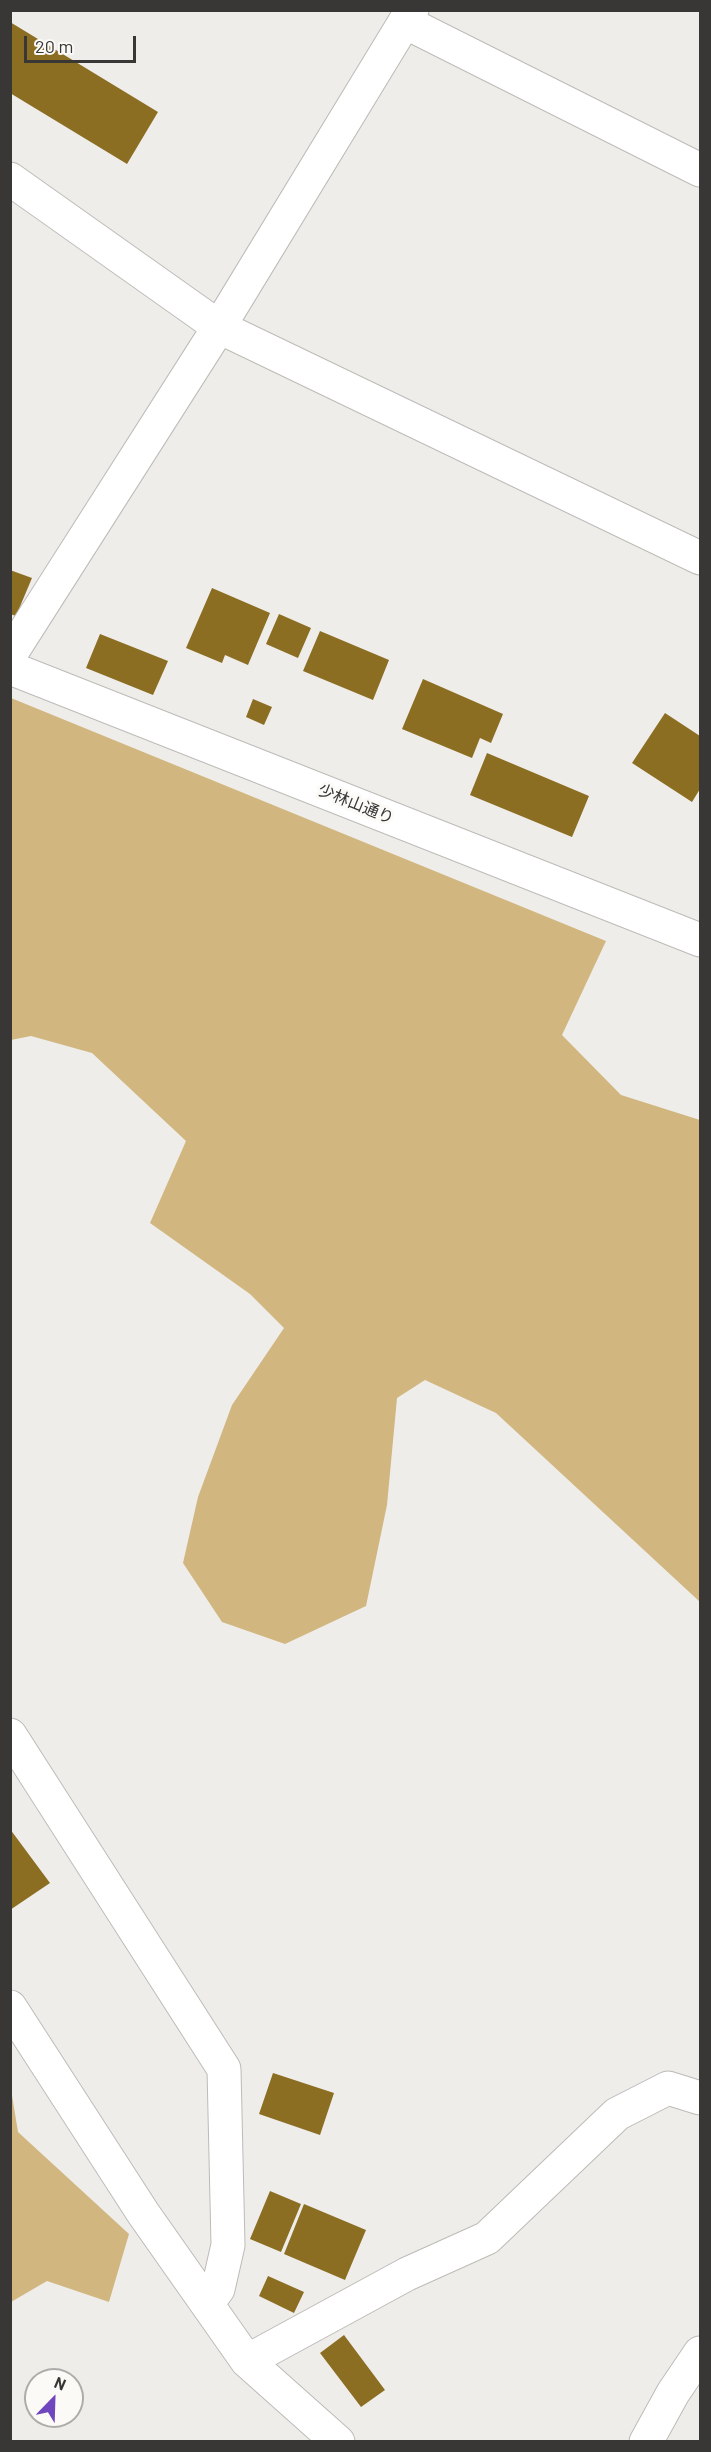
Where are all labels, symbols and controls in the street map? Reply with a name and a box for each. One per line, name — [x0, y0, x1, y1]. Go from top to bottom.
scale bar — [27, 24, 140, 62]
text: 20 m — [35, 35, 73, 57]
street label: 少林山通り — [315, 780, 397, 828]
north arrow — [24, 2368, 84, 2428]
text: N — [52, 2372, 69, 2394]

